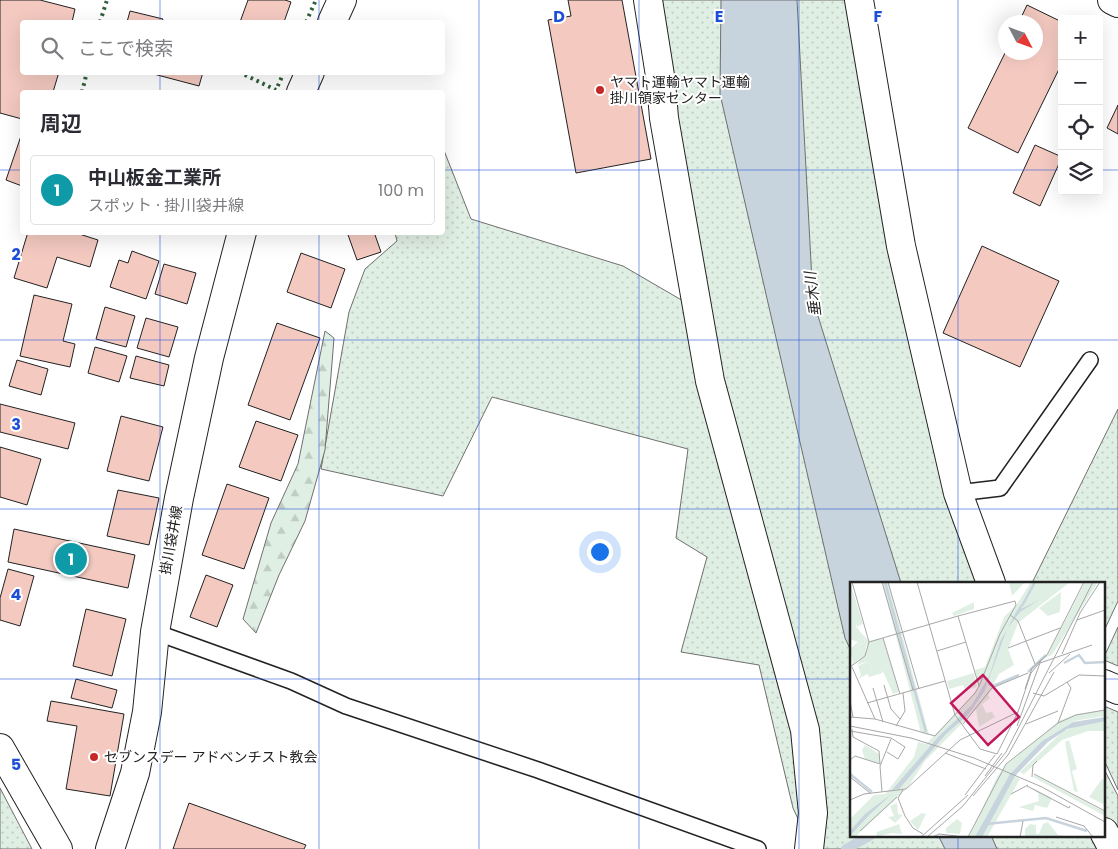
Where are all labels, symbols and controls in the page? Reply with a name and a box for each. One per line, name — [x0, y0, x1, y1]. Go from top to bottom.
text: D — [553, 5, 565, 28]
text: E — [715, 5, 723, 28]
text: F — [874, 5, 883, 28]
north arrow — [998, 15, 1043, 60]
map controls — [1058, 15, 1103, 195]
button: + — [1058, 15, 1103, 60]
search box — [20, 20, 445, 75]
icon: search — [38, 34, 66, 62]
text: ここで検索 — [78, 35, 173, 62]
button: − — [1058, 60, 1103, 105]
place label: ヤマト運輸ヤマト運輸 掛川領家センター — [610, 72, 750, 108]
marker: ヤマト運輸ヤマト運輸 掛川領家センター — [594, 84, 606, 96]
button: locate — [1058, 105, 1103, 150]
text: 周辺 — [40, 109, 82, 138]
button: layers — [1058, 150, 1103, 195]
text: 中山板金工業所 — [88, 164, 221, 191]
text: 1 — [54, 179, 60, 202]
text: 100 m — [378, 179, 424, 202]
text: スポット · 掛川袋井線 — [88, 194, 244, 217]
text: 2 — [11, 243, 21, 266]
water label: 垂木川 — [799, 268, 826, 318]
text: 3 — [11, 413, 21, 436]
street label: 掛川袋井線 — [155, 504, 187, 576]
your location — [587, 539, 613, 565]
pin: 1 — [55, 540, 87, 578]
inset map — [850, 582, 1106, 836]
text: 4 — [11, 583, 22, 606]
place label: セブンスデー アドベンチスト教会 — [104, 747, 317, 767]
marker: セブンスデー アドベンチスト教会 — [88, 751, 100, 763]
text: 5 — [11, 753, 21, 776]

